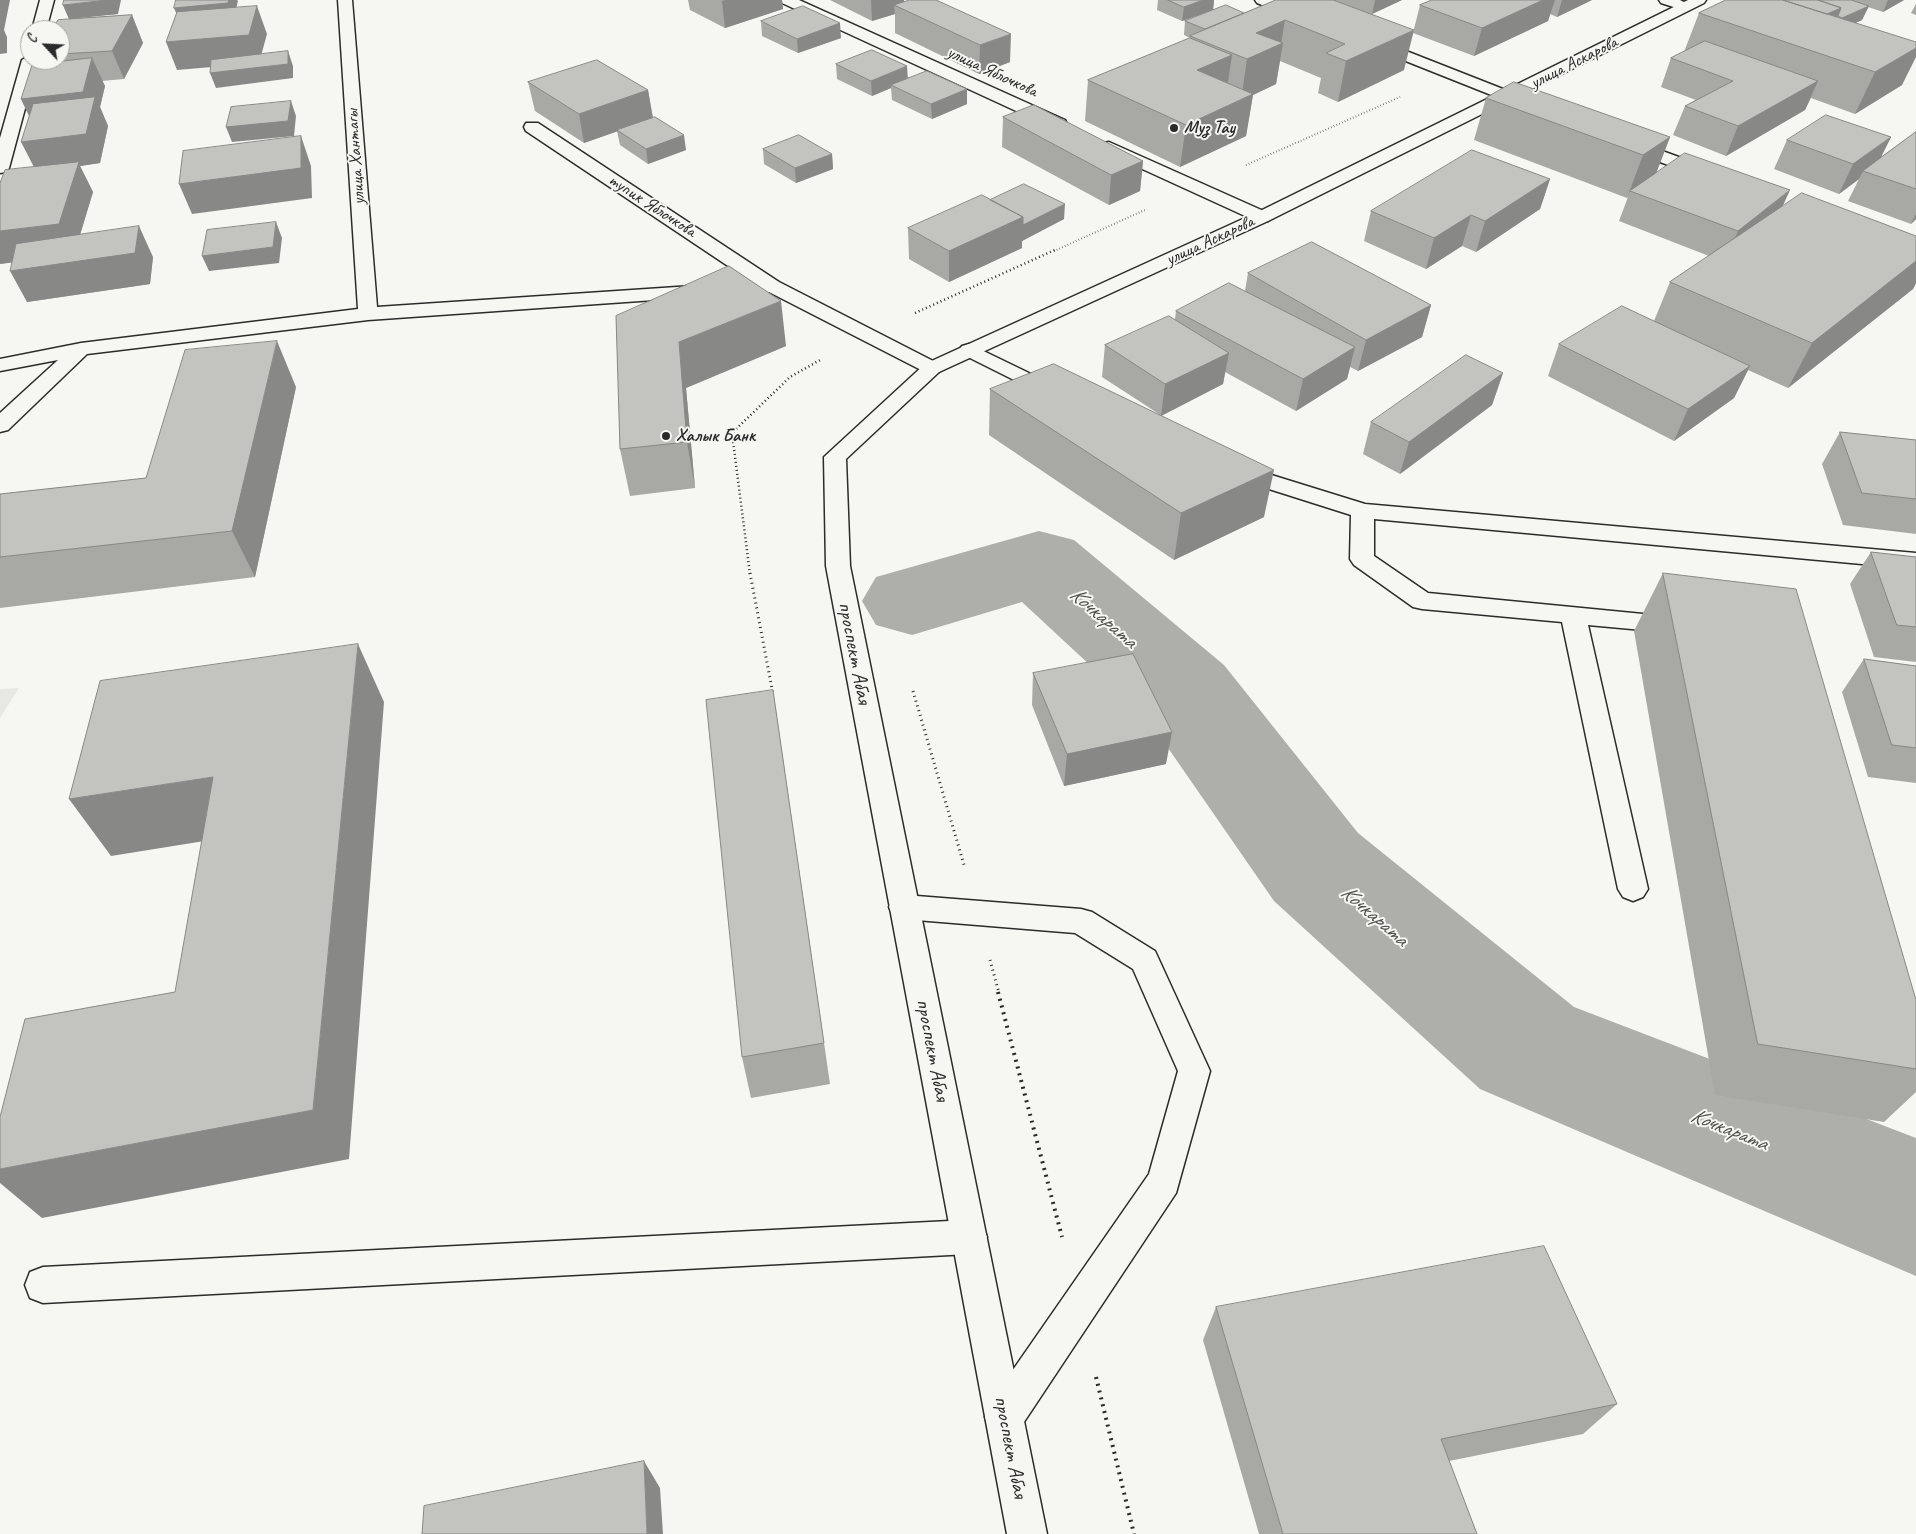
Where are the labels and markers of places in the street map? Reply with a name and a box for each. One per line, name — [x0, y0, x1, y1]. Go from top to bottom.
place label: Муз Тау — [1184, 117, 1235, 139]
marker: Муз Тау — [1168, 122, 1180, 134]
place label: Халык Банк — [676, 425, 755, 447]
marker: Халык Банк — [660, 430, 672, 442]

